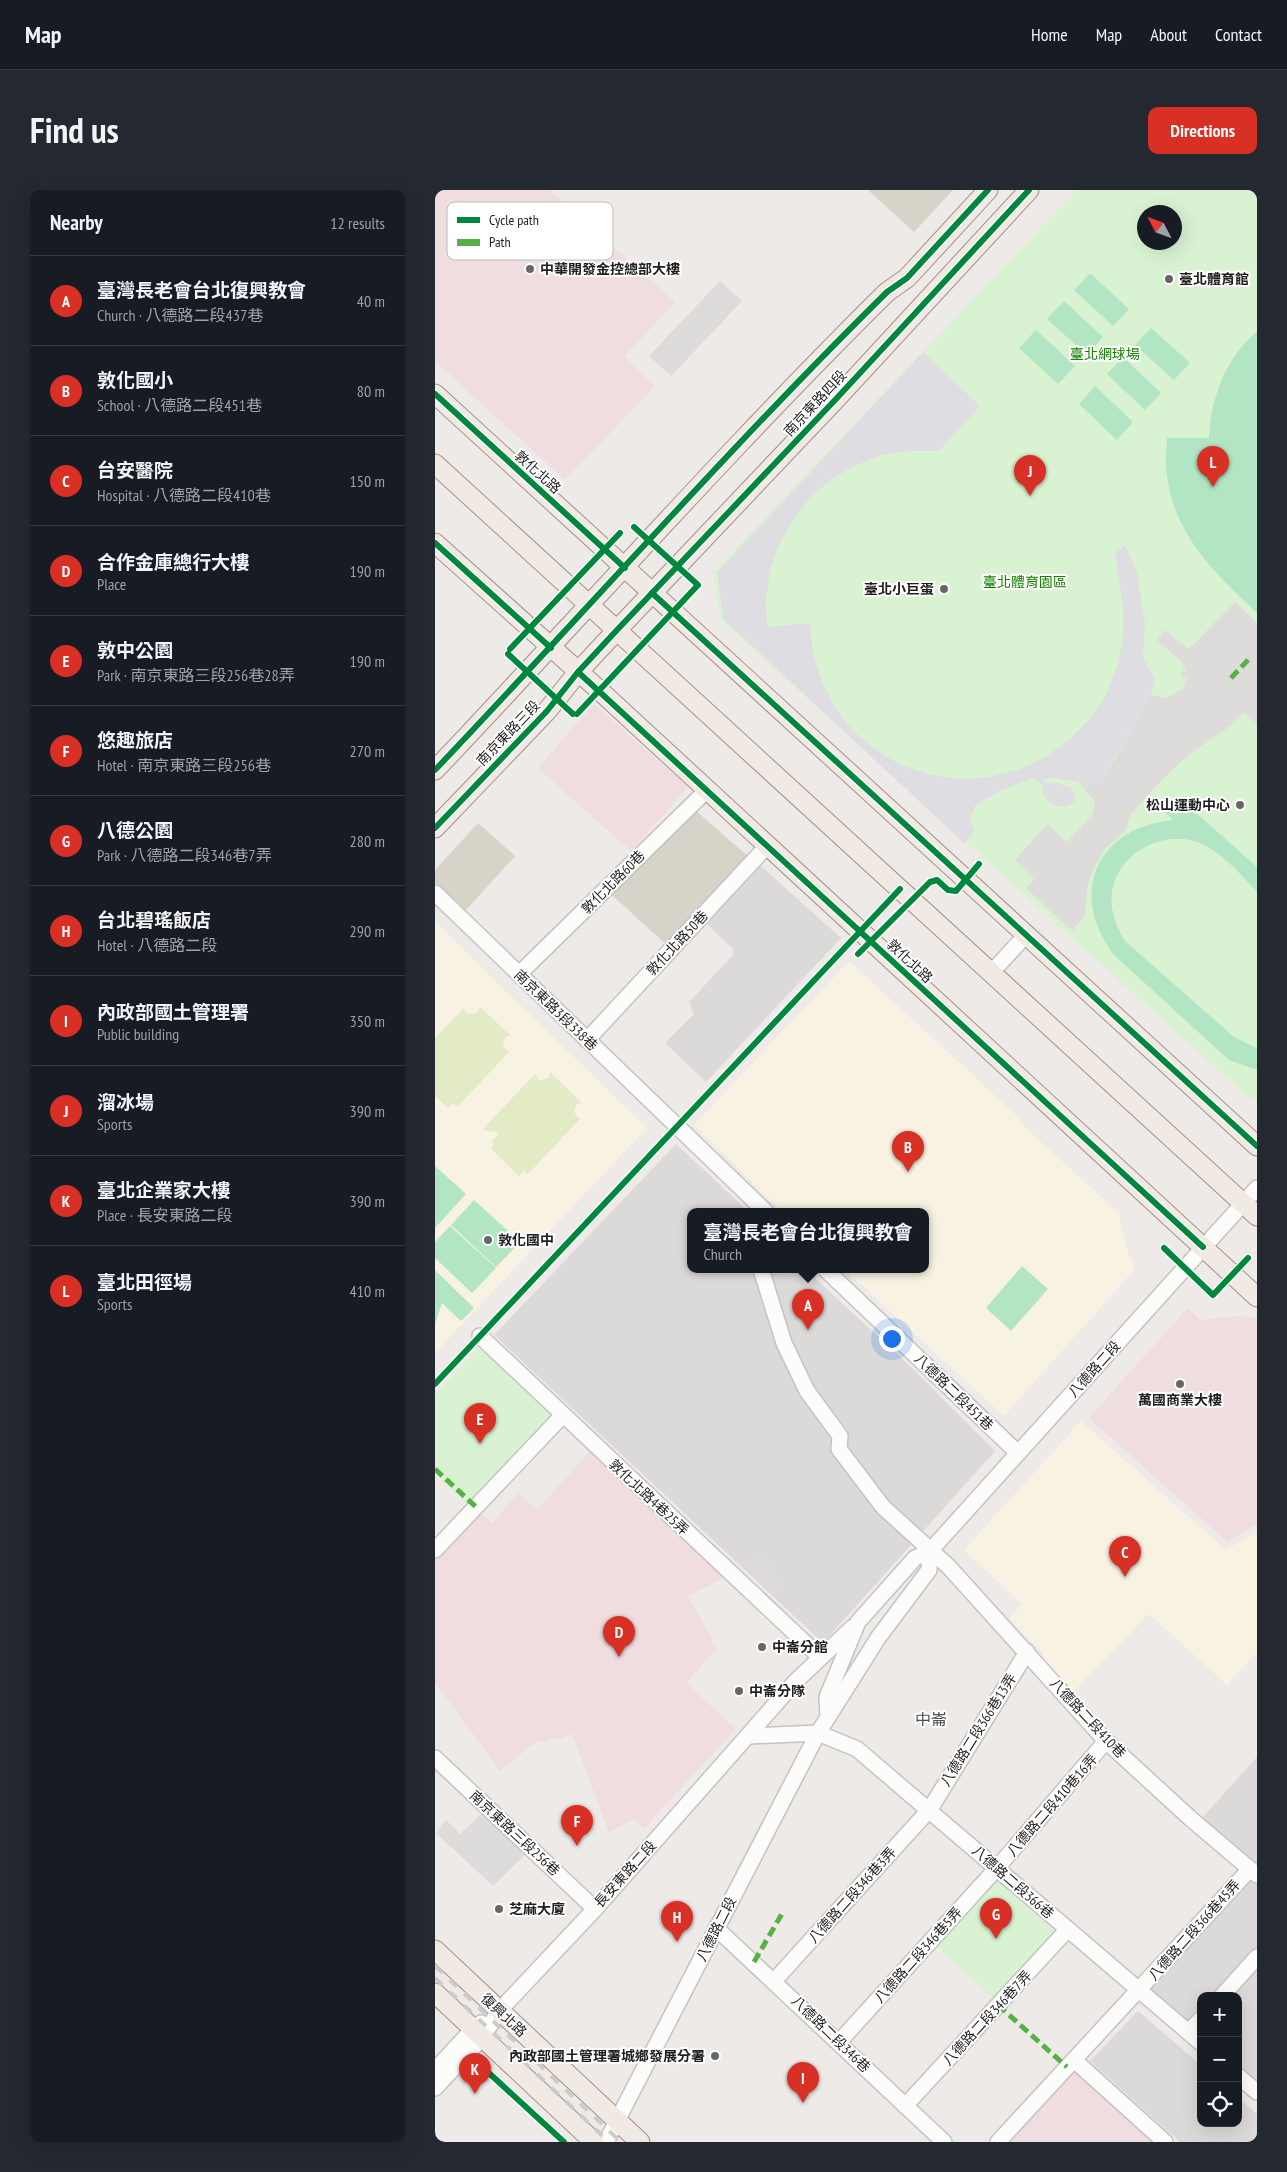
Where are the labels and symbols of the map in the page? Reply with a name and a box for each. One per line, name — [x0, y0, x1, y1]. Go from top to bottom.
legend — [447, 202, 613, 260]
north arrow — [1137, 205, 1182, 250]
text: Cycle path — [489, 211, 539, 229]
text: Path — [489, 233, 511, 251]
place label: 中華開發金控總部大樓 — [540, 260, 680, 278]
marker: 中華開發金控總部大樓 — [524, 263, 536, 275]
place label: 臺北體育館 — [1179, 270, 1249, 288]
marker: 臺北體育館 — [1163, 273, 1175, 285]
park label: 臺北網球場 — [1070, 345, 1140, 363]
street label: 南京東路四段 — [780, 366, 850, 440]
pin: L — [1197, 446, 1229, 487]
street label: 敦化北路 — [511, 447, 565, 497]
pin: J — [1014, 455, 1046, 496]
park label: 臺北體育園區 — [983, 573, 1067, 591]
place label: 臺北小巨蛋 — [864, 580, 934, 598]
marker: 臺北小巨蛋 — [938, 583, 950, 595]
street label: 南京東路三段 — [472, 697, 544, 769]
place label: 松山運動中心 — [1146, 796, 1230, 814]
marker: 松山運動中心 — [1234, 799, 1246, 811]
street label: 敦化北路60巷 — [577, 846, 649, 918]
street label: 敦化北路50巷 — [642, 907, 712, 979]
street label: 敦化北路 — [883, 935, 937, 987]
street label: 南京東路3段338巷 — [510, 966, 602, 1054]
pin: B — [892, 1131, 924, 1172]
place label: 敦化國中 — [498, 1231, 554, 1249]
marker: 敦化國中 — [482, 1234, 494, 1246]
pin: A — [792, 1289, 824, 1330]
your location — [879, 1326, 905, 1352]
street label: 八德路二段 — [1064, 1337, 1124, 1401]
street label: 八德路二段451巷 — [911, 1350, 997, 1434]
marker: 萬國商業大樓 — [1174, 1378, 1186, 1390]
place label: 萬國商業大樓 — [1138, 1391, 1222, 1409]
pin: E — [464, 1403, 496, 1444]
street label: 敦化北路4巷25弄 — [605, 1455, 693, 1539]
pin: C — [1109, 1536, 1141, 1577]
pin: D — [603, 1616, 635, 1657]
place label: 中崙分館 — [772, 1638, 828, 1656]
marker: 中崙分館 — [756, 1641, 768, 1653]
street label: 八德路二段366巷13弄 — [936, 1670, 1020, 1790]
street label: 八德路二段410巷 — [1046, 1674, 1130, 1762]
place label: 中崙分隊 — [749, 1682, 805, 1700]
marker: 中崙分隊 — [733, 1685, 745, 1697]
district label: 中崙 — [915, 1709, 947, 1729]
street label: 八德路二段410巷16弄 — [1003, 1750, 1101, 1860]
street label: 南京東路三段256巷 — [466, 1787, 564, 1879]
pin: F — [561, 1805, 593, 1846]
street label: 長安東路二段 — [590, 1837, 660, 1911]
street label: 八德路二段366巷 — [968, 1841, 1058, 1923]
street label: 八德路二段346巷3弄 — [804, 1843, 900, 1947]
street label: 八德路二段366巷45弄 — [1144, 1876, 1244, 1984]
street label: 八德路二段 — [692, 1894, 740, 1964]
pin: G — [980, 1898, 1012, 1939]
place label: 芝麻大廈 — [509, 1900, 565, 1918]
pin: H — [661, 1901, 693, 1942]
marker: 芝麻大廈 — [493, 1903, 505, 1915]
street label: 八德路二段346巷5弄 — [870, 1903, 966, 2007]
street label: 八德路二段346巷7弄 — [938, 1967, 1036, 2069]
street label: 復興北路 — [477, 1989, 531, 2041]
street label: 八德路二段346巷 — [788, 1992, 874, 2076]
place label: 內政部國土管理署城鄉發展分署 — [509, 2047, 705, 2065]
marker: 內政部國土管理署城鄉發展分署 — [709, 2050, 721, 2062]
pin: K — [459, 2053, 491, 2094]
pin: I — [787, 2062, 819, 2103]

